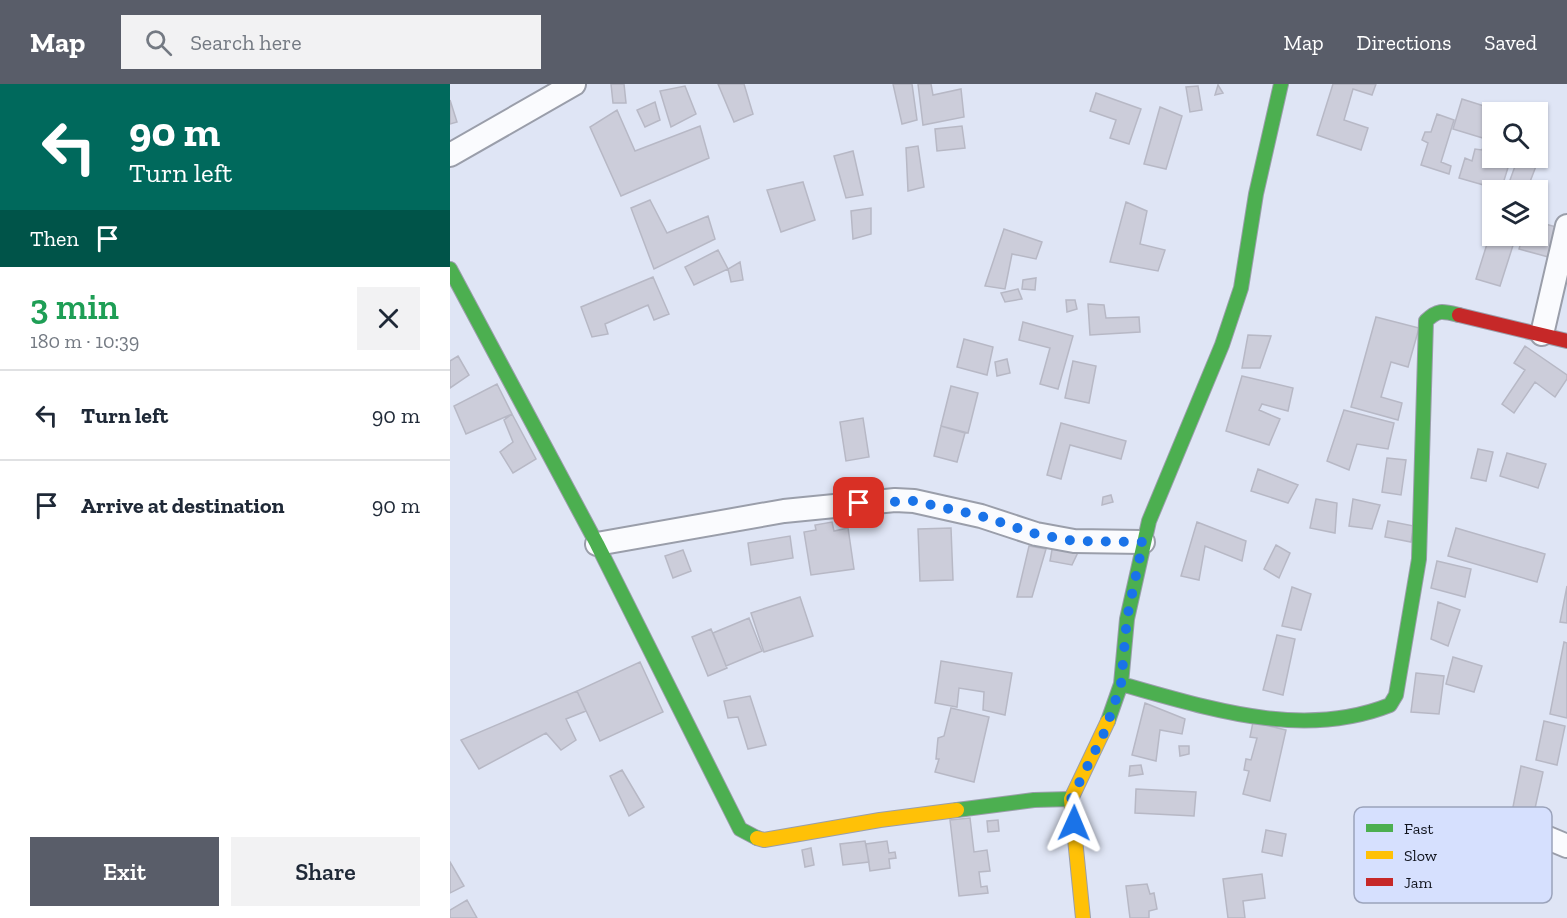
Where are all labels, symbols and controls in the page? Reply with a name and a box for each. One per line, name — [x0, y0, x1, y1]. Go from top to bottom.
search box — [121, 15, 541, 69]
text: Map — [30, 26, 85, 59]
icon: search — [142, 26, 175, 59]
text: Search here — [190, 29, 302, 56]
text: Map — [1284, 30, 1324, 55]
text: Directions — [1357, 30, 1451, 55]
text: Saved — [1484, 30, 1537, 55]
map controls — [1482, 102, 1548, 246]
button: search — [1482, 102, 1548, 168]
text: 90 m — [129, 106, 220, 157]
icon: left — [30, 108, 108, 186]
text: Turn left — [129, 157, 232, 189]
button: layers — [1482, 180, 1548, 246]
icon: arrive — [91, 222, 124, 255]
text: Then — [30, 225, 79, 252]
text: 3 min — [30, 285, 119, 328]
button: close — [357, 287, 420, 350]
text: 180 m · 10:39 — [30, 329, 139, 353]
icon: left — [30, 399, 63, 432]
text: Turn left — [81, 402, 168, 429]
text: 90 m — [372, 402, 420, 429]
pin — [833, 477, 884, 528]
icon: arrive — [842, 486, 875, 519]
icon: arrive — [30, 489, 63, 522]
text: Arrive at destination — [81, 492, 284, 519]
text: 90 m — [372, 492, 420, 519]
position arrow — [1042, 791, 1106, 855]
legend — [1354, 807, 1552, 903]
text: Fast — [1404, 819, 1433, 838]
button: Exit — [30, 837, 219, 906]
button: Share — [231, 837, 420, 906]
text: Slow — [1404, 846, 1438, 865]
text: Jam — [1404, 873, 1433, 892]

